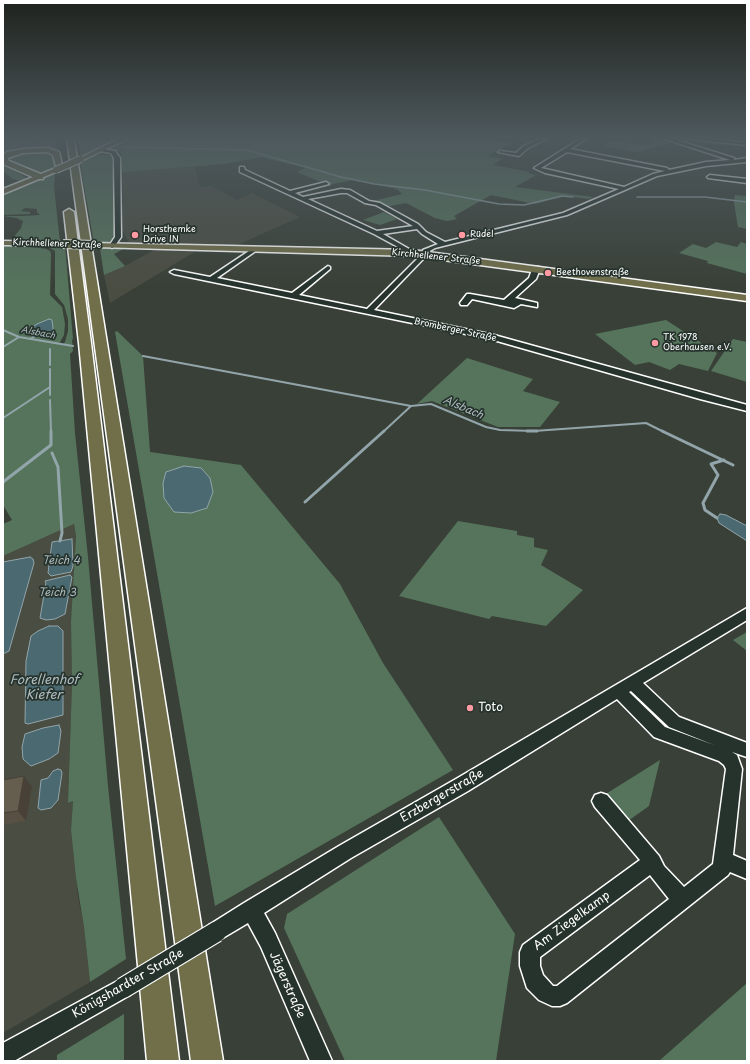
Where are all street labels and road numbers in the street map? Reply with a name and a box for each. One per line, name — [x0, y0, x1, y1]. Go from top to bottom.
street label: Kirchhellener Straße — [12, 237, 102, 251]
street label: Kirchhellener Straße — [391, 247, 481, 267]
street label: Bromberger Straße — [413, 316, 497, 344]
street label: Erzbergerstraße — [398, 766, 486, 826]
street label: Am Ziegelkamp — [531, 888, 613, 954]
street label: Königshardter Straße — [70, 946, 186, 1022]
street label: Jägerstraße — [266, 950, 308, 1020]

